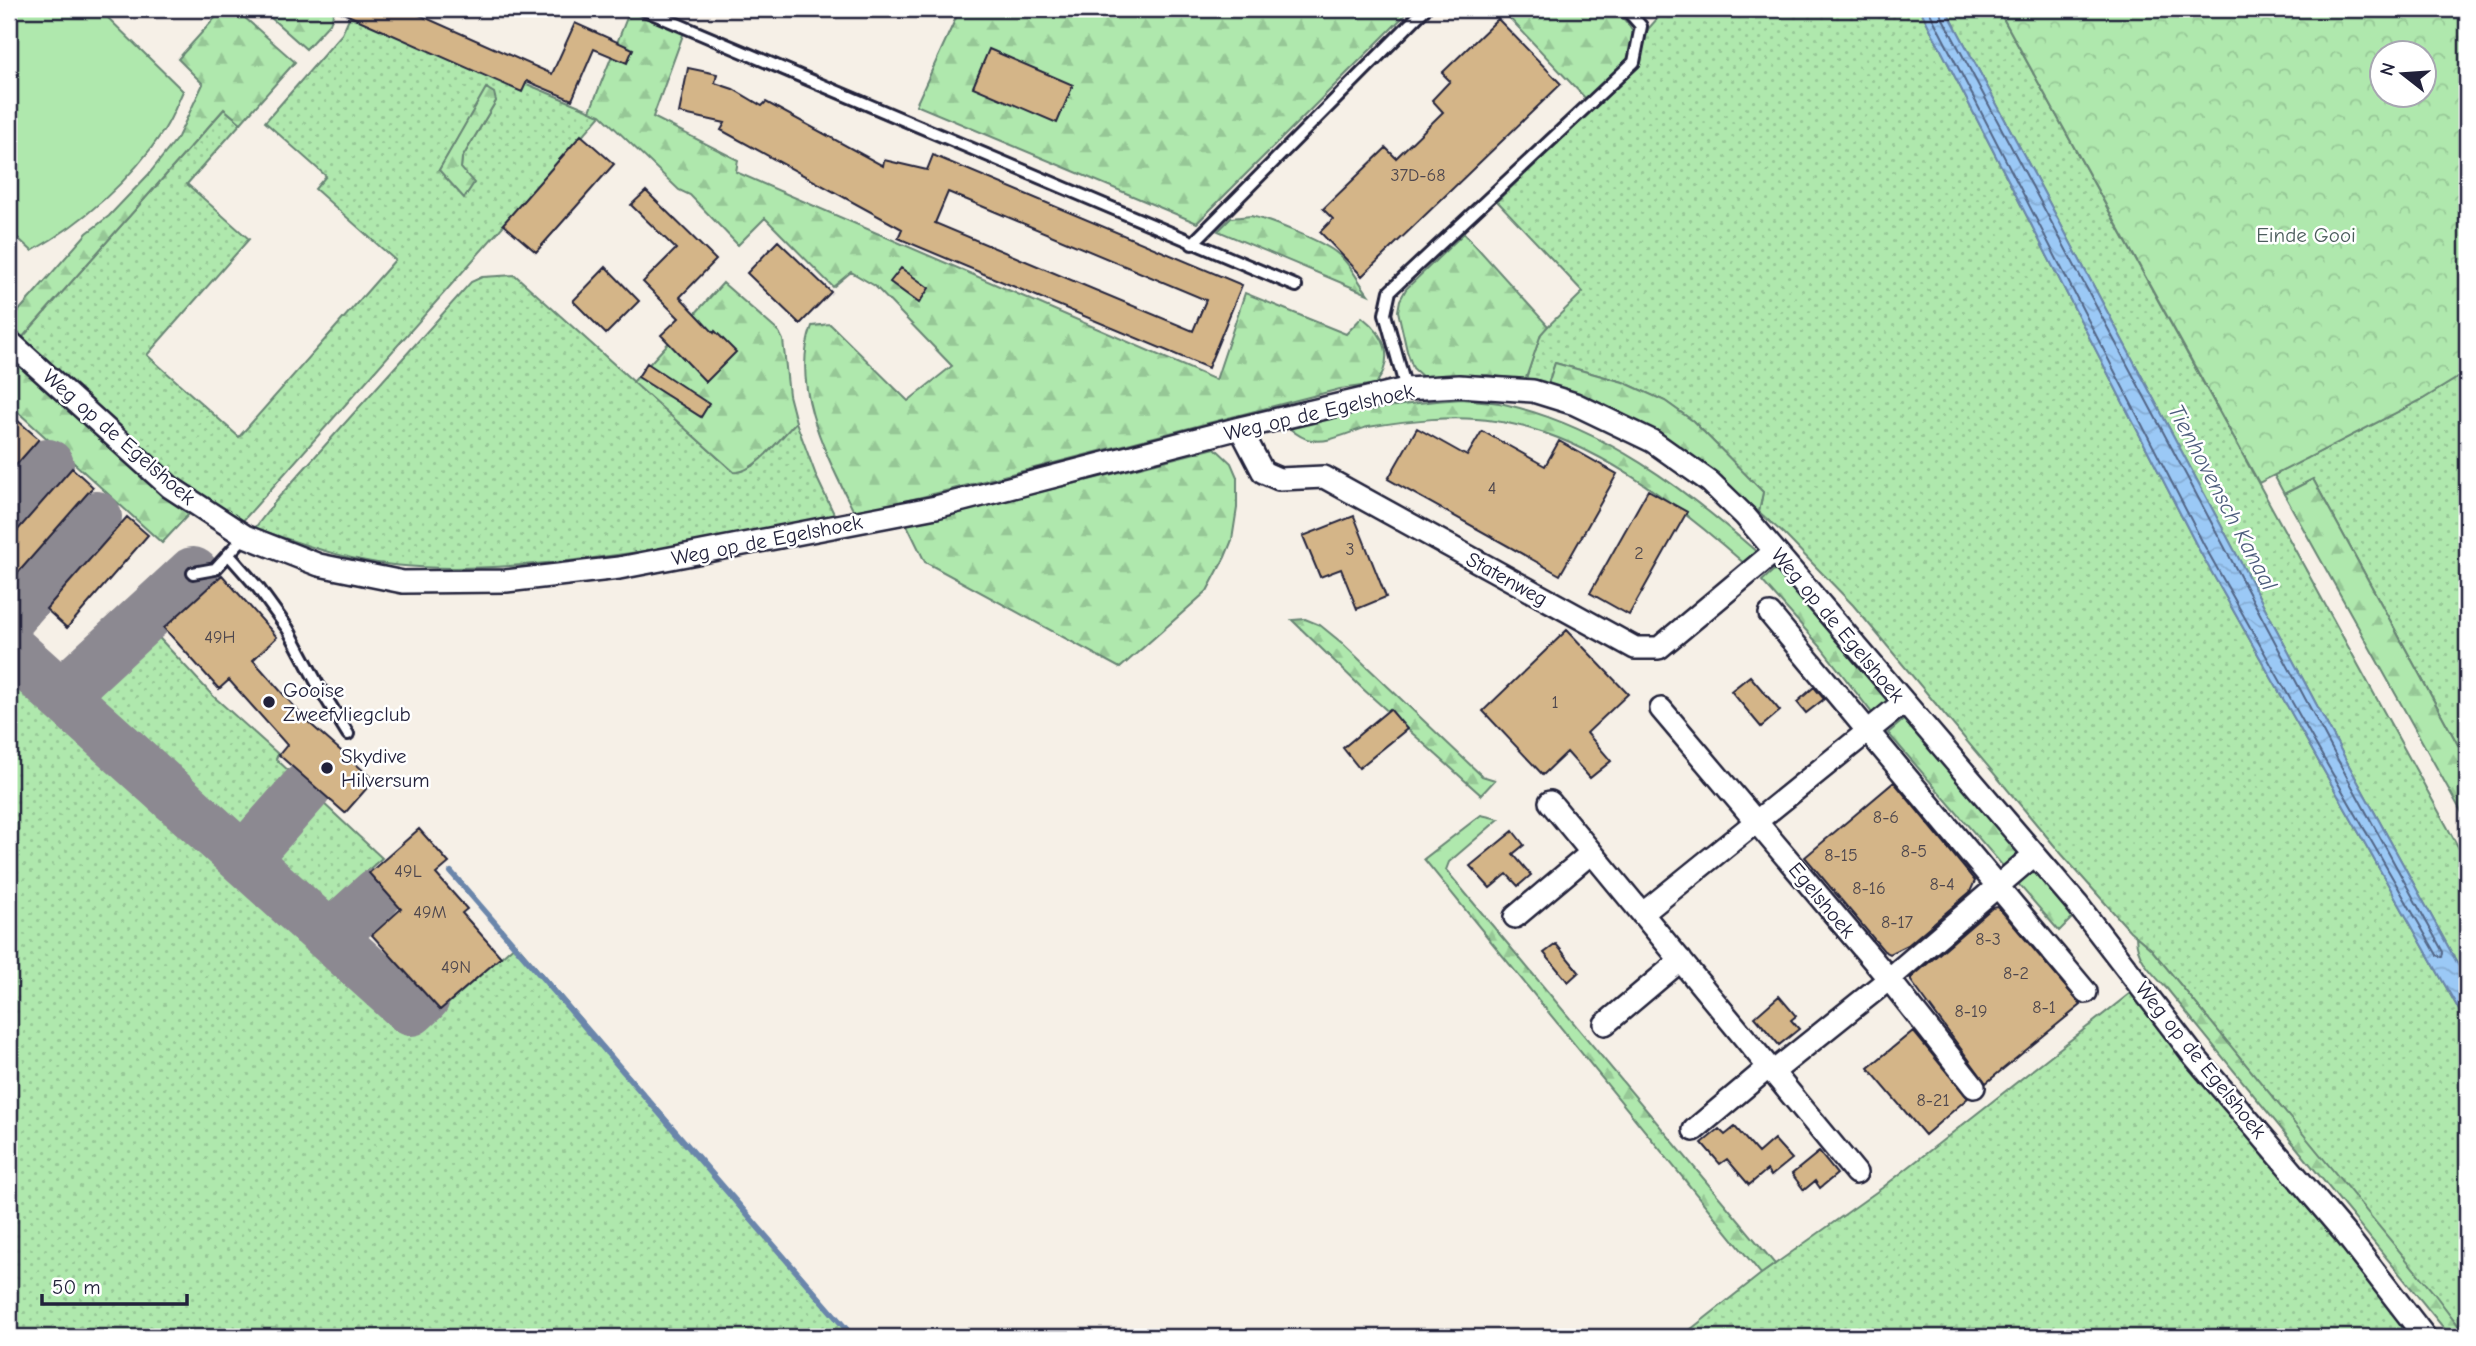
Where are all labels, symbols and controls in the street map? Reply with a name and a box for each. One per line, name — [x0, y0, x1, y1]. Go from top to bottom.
north arrow — [2368, 38, 2438, 108]
text: N — [2375, 60, 2400, 78]
house number: 37D-68 — [1390, 165, 1446, 186]
park label: Einde Gooi — [2256, 223, 2356, 247]
street label: Weg op de Egelshoek — [38, 364, 200, 510]
street label: Weg op de Egelshoek — [1222, 378, 1416, 446]
water label: Tienhovensch Kanaal — [2162, 400, 2283, 596]
house number: 4 — [1488, 478, 1496, 499]
street label: Weg op de Egelshoek — [669, 510, 865, 570]
house number: 3 — [1345, 539, 1355, 560]
house number: 2 — [1634, 543, 1644, 564]
street label: Weg op de Egelshoek — [1766, 543, 1910, 707]
street label: Statenweg — [1462, 547, 1552, 611]
house number: 49H — [204, 627, 236, 648]
place label: Gooise Zweefvliegclub — [283, 678, 411, 726]
house number: 1 — [1551, 692, 1559, 713]
marker: Gooise Zweefvliegclub — [261, 694, 277, 710]
place label: Skydive Hilversum — [341, 744, 430, 792]
marker: Skydive Hilversum — [319, 760, 335, 776]
house number: 8-6 — [1873, 807, 1899, 828]
house number: 8-5 — [1901, 841, 1927, 862]
house number: 8-15 — [1824, 845, 1858, 866]
street label: Egelshoek — [1784, 858, 1860, 942]
house number: 49L — [394, 861, 422, 882]
house number: 8-4 — [1929, 874, 1955, 895]
house number: 8-16 — [1852, 878, 1886, 899]
house number: 49M — [413, 902, 447, 923]
house number: 8-17 — [1881, 912, 1914, 933]
house number: 8-3 — [1975, 929, 2001, 950]
house number: 49N — [441, 957, 471, 978]
house number: 8-2 — [2003, 963, 2029, 984]
street label: Weg op de Egelshoek — [2131, 977, 2271, 1143]
house number: 8-1 — [2032, 997, 2056, 1018]
house number: 8-19 — [1954, 1001, 1988, 1022]
house number: 8-21 — [1916, 1090, 1950, 1111]
scale bar — [42, 1262, 187, 1306]
text: 50 m — [52, 1275, 101, 1299]

